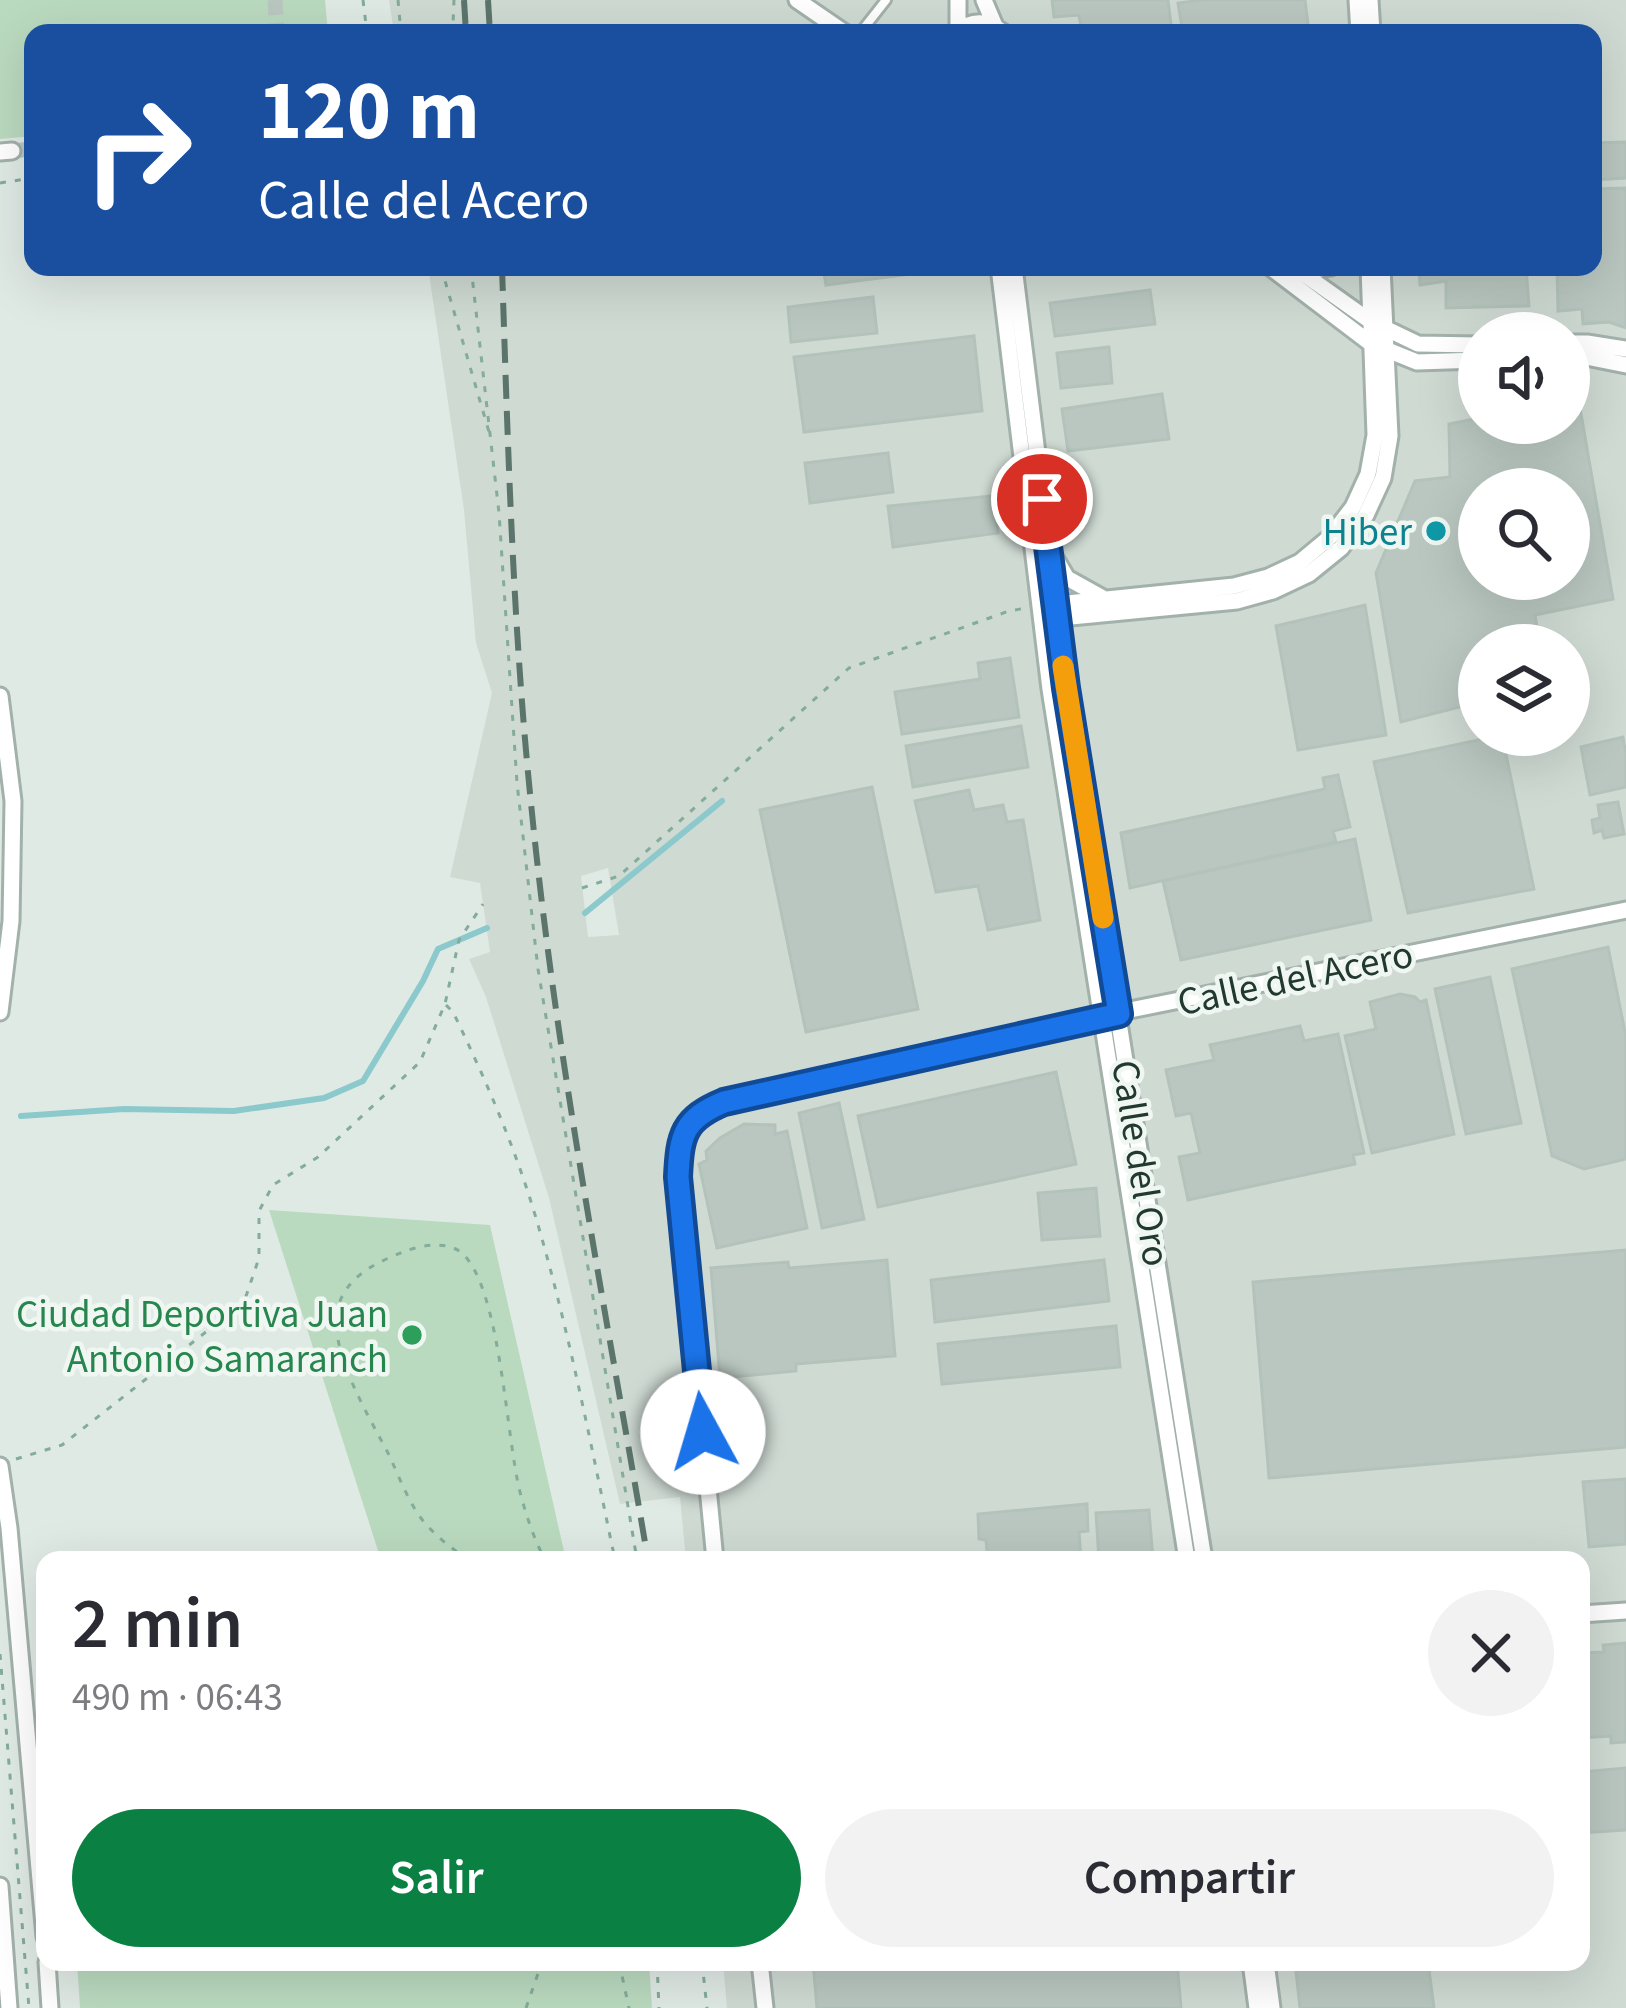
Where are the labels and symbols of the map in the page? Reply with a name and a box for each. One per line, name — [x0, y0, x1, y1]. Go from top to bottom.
pin — [991, 448, 1093, 550]
place label: Hiber — [1323, 505, 1412, 561]
marker: Hiber — [1423, 518, 1449, 544]
street label: Calle del Acero — [1172, 927, 1418, 1031]
street label: Calle del Oro — [1096, 1056, 1184, 1270]
place label: Ciudad Deportiva Juan Antonio Samaranch — [16, 1287, 388, 1388]
marker: Ciudad Deportiva Juan Antonio Samaranch — [399, 1322, 425, 1348]
position arrow — [640, 1369, 766, 1495]

